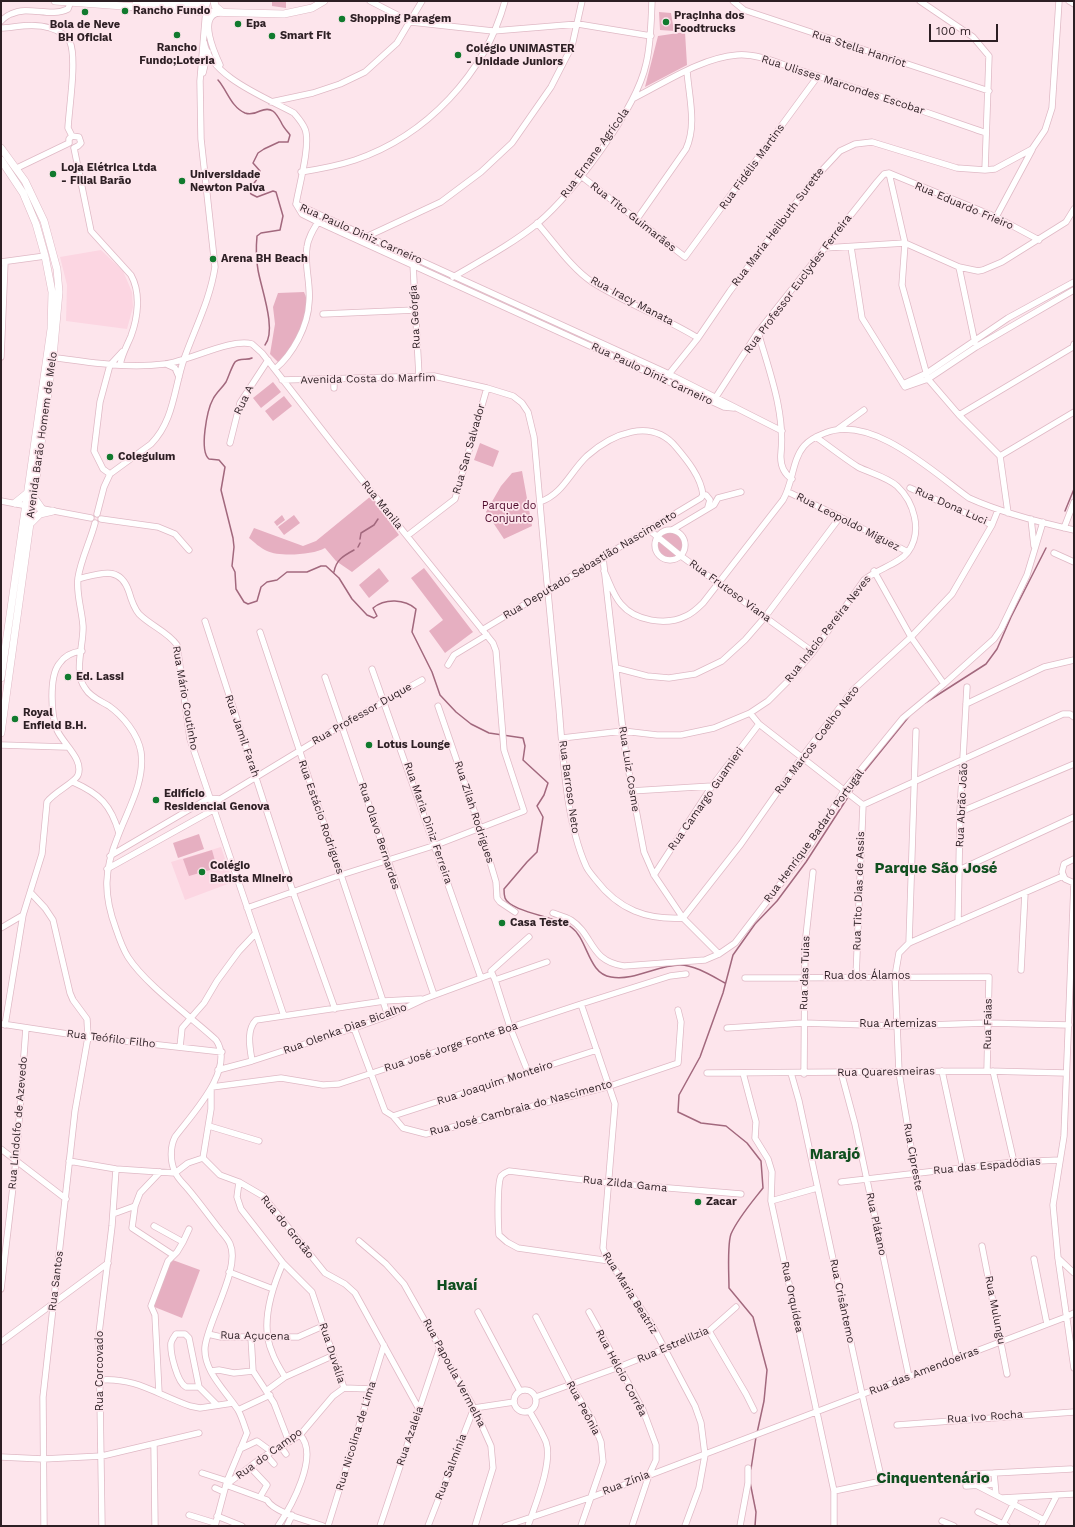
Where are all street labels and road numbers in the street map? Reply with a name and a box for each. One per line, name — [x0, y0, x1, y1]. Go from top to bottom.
street label: Rua Stella Hanriot — [810, 28, 908, 70]
street label: Rua Ulisses Marcondes Escobar — [760, 52, 926, 118]
street label: Rua Ernane Agrícola — [558, 105, 632, 201]
street label: Rua Fidélis Martins — [717, 122, 787, 212]
street label: Rua Maria Heilbuth Surette — [729, 165, 827, 289]
street label: Rua Tito Guimarães — [587, 179, 679, 255]
street label: Rua Eduardo Frieiro — [913, 179, 1015, 233]
street label: Rua Paulo Diniz Carneiro — [298, 201, 424, 267]
street label: Rua Professor Euclydes Ferreira — [741, 212, 855, 356]
street label: Rua Iracy Manata — [588, 274, 676, 328]
street label: Rua Geórgia — [407, 285, 423, 349]
street label: Rua Paulo Diniz Carneiro — [589, 340, 715, 408]
street label: Avenida Barão Homem de Melo — [24, 351, 60, 519]
street label: Avenida Costa do Marfim — [300, 371, 436, 387]
street label: Rua A — [231, 383, 257, 417]
street label: Rua San Salvador — [450, 402, 488, 496]
street label: Rua Manila — [358, 478, 406, 532]
street label: Rua Dona Luci — [913, 484, 989, 528]
street label: Rua Leopoldo Miguez — [794, 490, 902, 554]
street label: Rua Deputado Sebastião Nascimento — [501, 508, 679, 622]
street label: Rua Frutoso Viana — [686, 557, 774, 625]
street label: Rua Inácio Pereira Neves — [782, 573, 874, 685]
street label: Rua Mário Coutinho — [169, 645, 201, 751]
street label: Rua Professor Duque — [310, 680, 414, 748]
street label: Rua Marcos Coelho Neto — [772, 683, 862, 797]
street label: Rua Jamil Farah — [222, 693, 262, 779]
street label: Rua Luiz Cosme — [616, 725, 642, 813]
street label: Rua Barroso Neto — [556, 739, 582, 835]
street label: Rua Camargo Guamieri — [665, 745, 747, 853]
street label: Rua Estácio Rodrigues — [295, 758, 347, 876]
street label: Rua Zilah Rodrigues — [451, 759, 497, 865]
street label: Rua Maria Diniz Ferreira — [401, 760, 455, 886]
street label: Rua Abrão João — [953, 762, 971, 848]
street label: Rua Henrique Badaró Portugal — [761, 767, 867, 905]
street label: Rua Olavo Bernardes — [355, 781, 403, 891]
street label: Rua Tito Dias de Assis — [850, 831, 868, 951]
street label: Rua das Tuias — [797, 936, 813, 1010]
street label: Rua dos Álamos — [824, 969, 910, 983]
street label: Rua Faias — [981, 998, 995, 1050]
street label: Rua Olenka Dias Bicalho — [281, 1000, 409, 1058]
street label: Rua Artemizas — [859, 1017, 937, 1031]
street label: Rua José Jorge Fonte Boa — [383, 1019, 519, 1075]
street label: Rua Teófilo Filho — [66, 1027, 156, 1051]
street label: Rua Lindolfo de Azevedo — [6, 1056, 30, 1190]
street label: Rua Joaquim Monteiro — [435, 1058, 555, 1108]
street label: Rua Quaresmeiras — [837, 1065, 935, 1079]
street label: Rua José Cambraia do Nascimento — [428, 1077, 614, 1139]
street label: Rua Cipreste — [901, 1122, 925, 1192]
street label: Rua das Espadódias — [933, 1155, 1041, 1177]
street label: Rua Zilda Gama — [582, 1173, 668, 1195]
street label: Rua Plátano — [863, 1191, 889, 1257]
street label: Rua do Grotão — [258, 1193, 316, 1261]
street label: Rua Santos — [46, 1250, 66, 1312]
street label: Rua Maria Beatriz — [599, 1250, 661, 1336]
street label: Rua Crisântemo — [827, 1258, 857, 1344]
street label: Rua Orquídea — [778, 1260, 806, 1334]
street label: Rua Mulungu — [982, 1275, 1008, 1345]
street label: Rua Papoula Vermelha — [420, 1316, 488, 1430]
street label: Rua Duvália — [316, 1321, 348, 1385]
street label: Rua Estrelilzia — [635, 1324, 711, 1366]
street label: Rua Hélcio Corrêa — [592, 1327, 650, 1419]
street label: Rua Açucena — [220, 1329, 290, 1343]
street label: Rua Corcovado — [93, 1331, 107, 1411]
street label: Rua das Amendoeiras — [867, 1344, 981, 1398]
street label: Rua Peônia — [563, 1379, 603, 1437]
street label: Rua Nicolina de Lima — [333, 1380, 379, 1492]
street label: Rua Azaleia — [394, 1404, 426, 1468]
street label: Rua Ivo Rocha — [947, 1408, 1023, 1426]
street label: Rua do Campo — [233, 1425, 305, 1483]
street label: Rua Salmínia — [432, 1432, 470, 1502]
street label: Rua Zínia — [600, 1468, 652, 1498]

